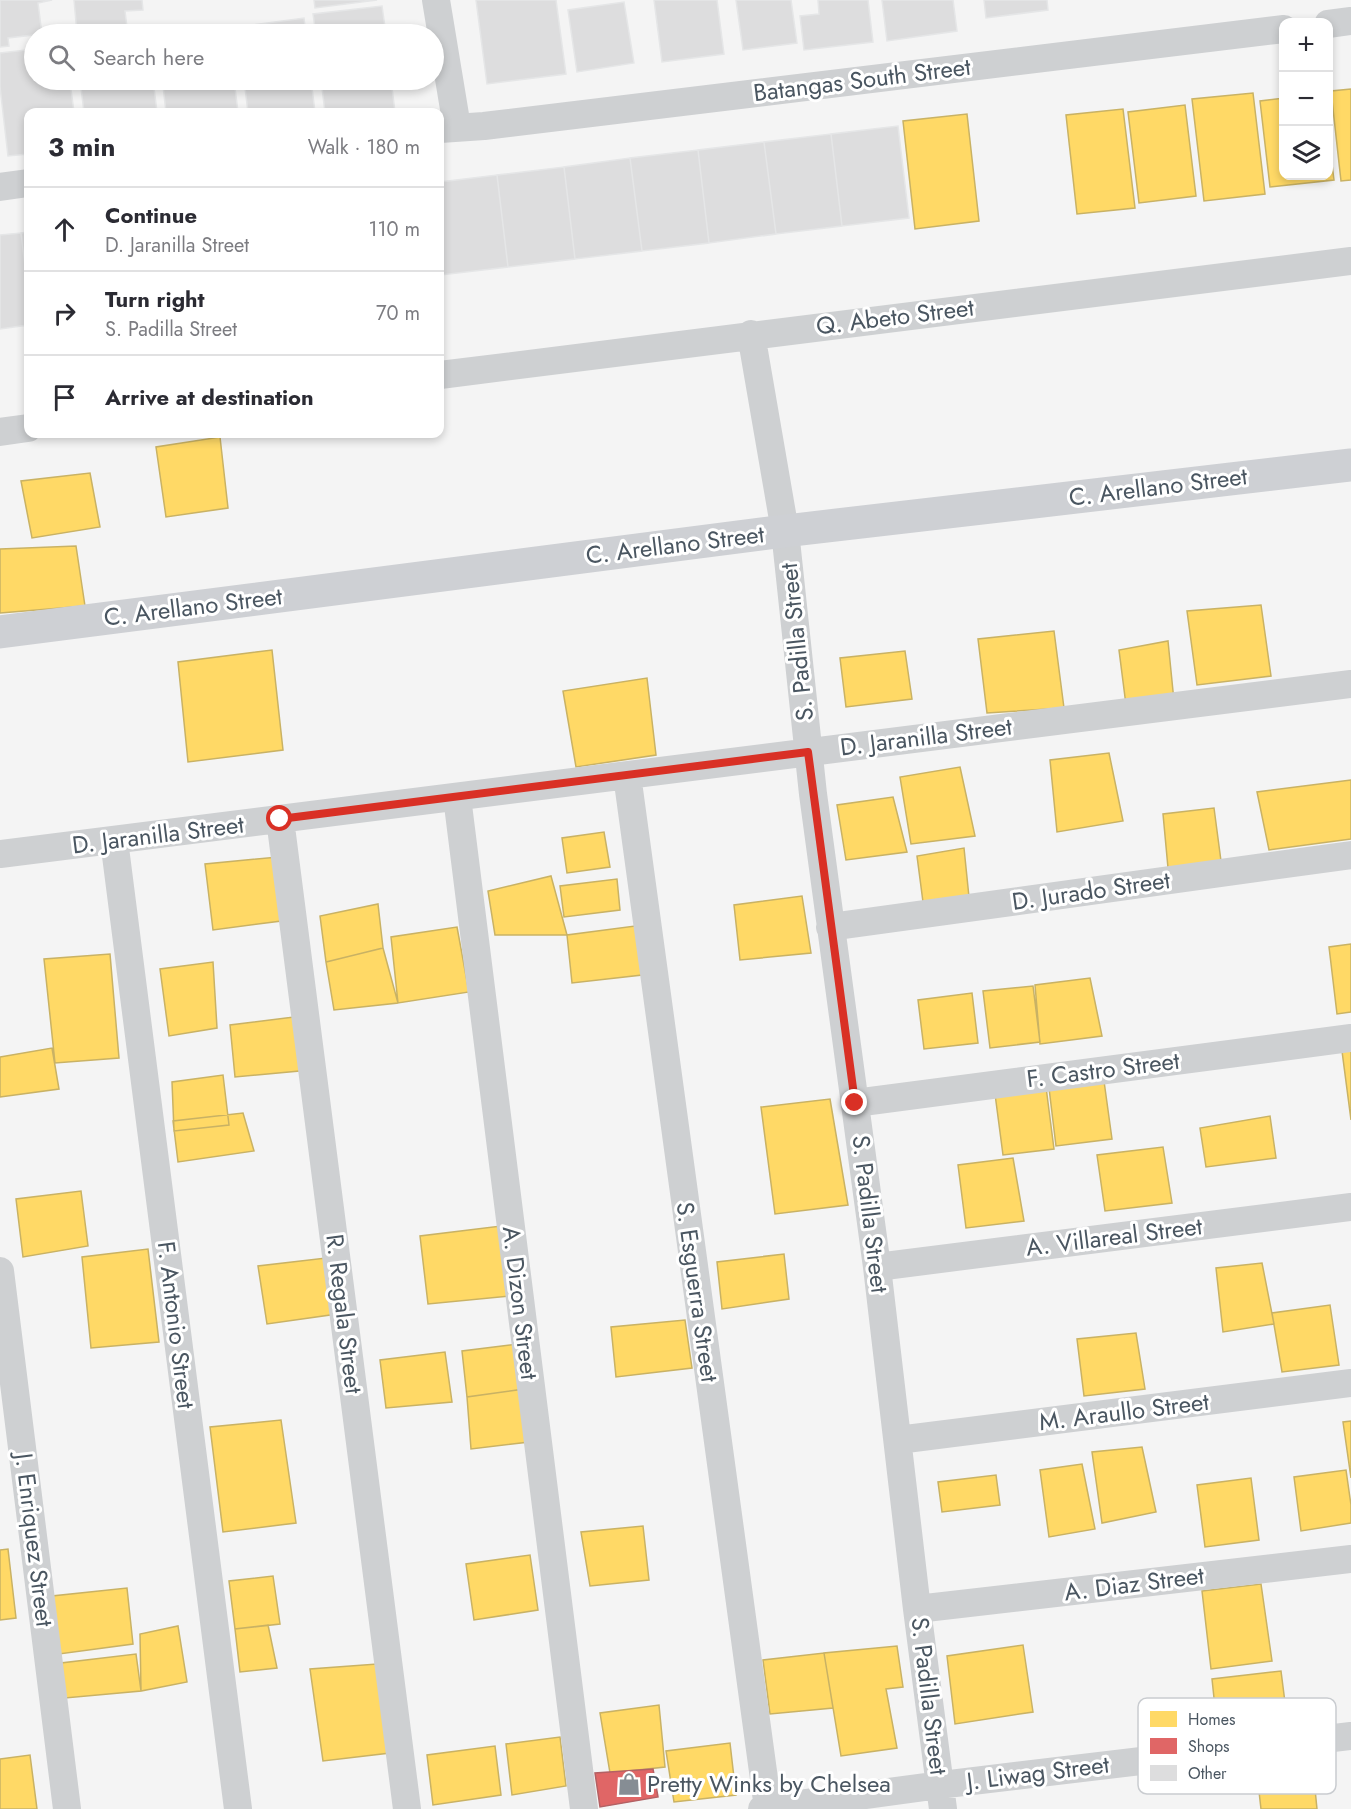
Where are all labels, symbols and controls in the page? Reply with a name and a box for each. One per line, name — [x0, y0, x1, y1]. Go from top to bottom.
map controls — [1279, 18, 1333, 180]
button: + — [1279, 18, 1333, 72]
search box — [24, 24, 444, 90]
icon: search — [45, 41, 78, 74]
text: Search here — [93, 41, 204, 73]
street label: Batangas South Street — [751, 49, 973, 110]
button: − — [1279, 72, 1333, 126]
button: layers — [1279, 126, 1333, 180]
text: 3 min — [48, 128, 115, 166]
text: Walk · 180 m — [308, 133, 420, 162]
text: Continue — [105, 199, 197, 231]
icon: ahead — [48, 213, 81, 246]
text: 110 m — [368, 215, 420, 244]
text: D. Jaranilla Street — [105, 231, 249, 260]
text: Turn right — [105, 283, 205, 315]
street label: Q. Abeto Street — [814, 289, 976, 344]
icon: right — [48, 297, 81, 330]
text: 70 m — [376, 299, 420, 328]
text: S. Padilla Street — [105, 315, 237, 344]
icon: arrive — [48, 381, 81, 414]
text: Arrive at destination — [105, 381, 314, 413]
street label: C. Arellano Street — [1067, 458, 1249, 515]
street label: C. Arellano Street — [584, 516, 766, 573]
street label: S. Padilla Street — [771, 561, 822, 723]
street label: C. Arellano Street — [102, 578, 284, 635]
street label: D. Jaranilla Street — [838, 709, 1014, 764]
route start — [266, 805, 292, 831]
street label: D. Jaranilla Street — [70, 807, 246, 862]
street label: D. Jurado Street — [1010, 862, 1173, 919]
street label: F. Castro Street — [1025, 1043, 1182, 1096]
route end — [841, 1089, 867, 1115]
street label: S. Padilla Street — [843, 1133, 898, 1295]
street label: S. Esguerra Street — [668, 1200, 727, 1384]
street label: A. Villareal Street — [1024, 1208, 1204, 1265]
street label: A. Dizon Street — [494, 1224, 547, 1382]
street label: R. Regala Street — [317, 1232, 372, 1396]
street label: F. Antonio Street — [149, 1239, 204, 1411]
street label: M. Araullo Street — [1037, 1384, 1211, 1439]
street label: J. Enriquez Street — [6, 1448, 63, 1629]
street label: A. Diaz Street — [1062, 1558, 1206, 1609]
street label: S. Padilla Street — [902, 1615, 957, 1777]
legend — [1138, 1698, 1336, 1794]
text: Homes — [1188, 1708, 1235, 1731]
text: Shops — [1188, 1735, 1229, 1758]
street label: J. Liwag Street — [962, 1746, 1111, 1799]
text: Other — [1188, 1762, 1227, 1785]
place label: Pretty Winks by Chelsea — [647, 1766, 891, 1801]
shop icon: Pretty Winks by Chelsea — [616, 1771, 642, 1797]

